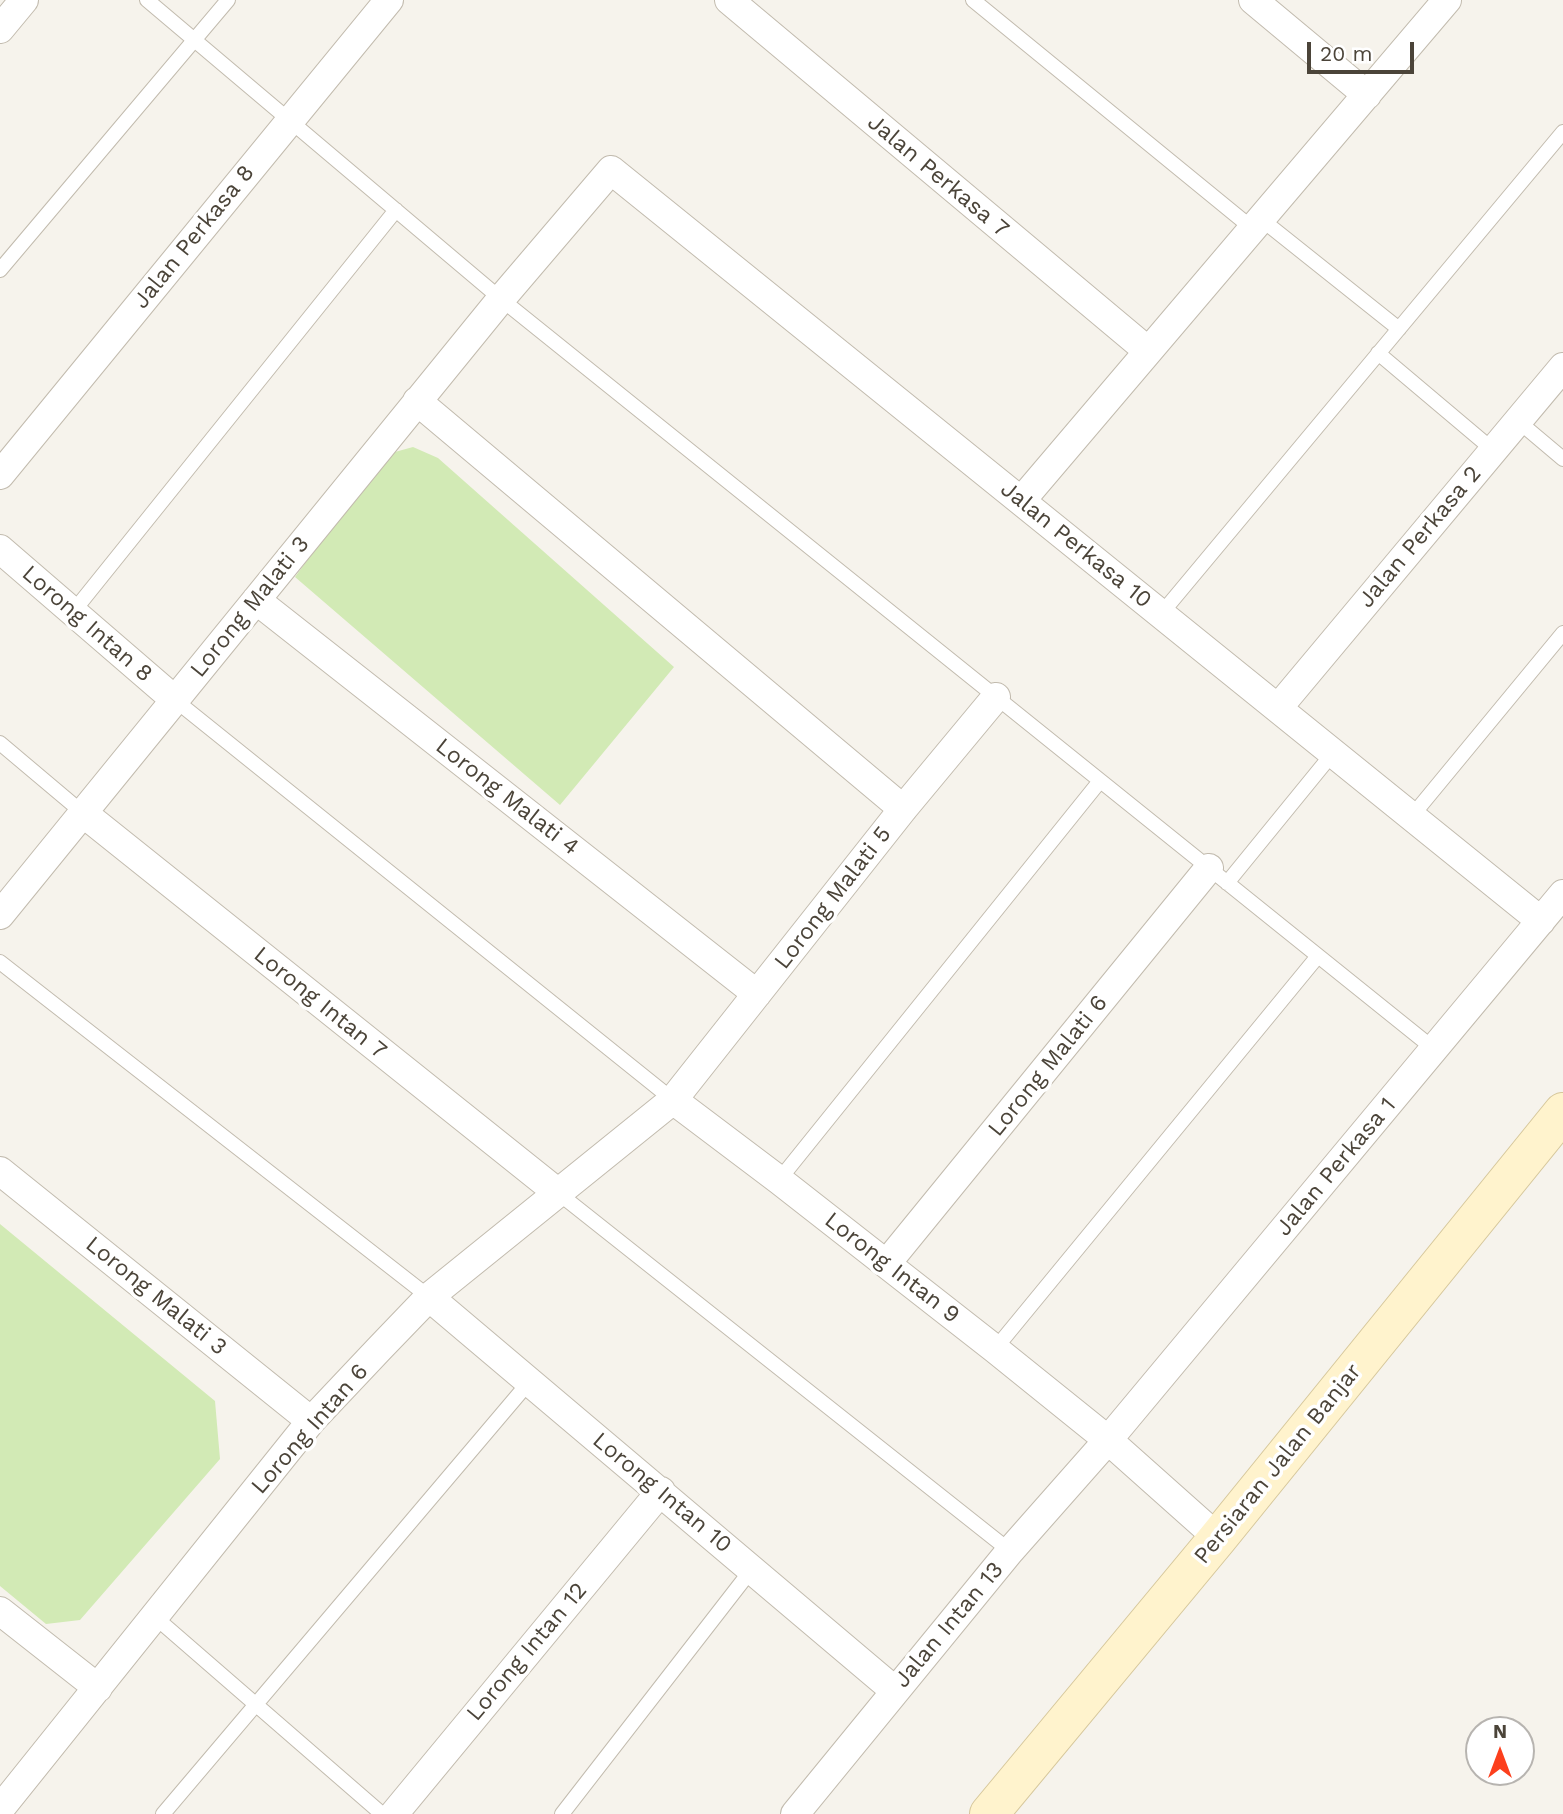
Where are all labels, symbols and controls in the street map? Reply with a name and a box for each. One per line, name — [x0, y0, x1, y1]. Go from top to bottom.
scale bar — [1311, 28, 1418, 72]
text: 20 m — [1320, 41, 1372, 66]
street label: Jalan Perkasa 7 — [862, 109, 1014, 243]
street label: Jalan Perkasa 8 — [128, 159, 260, 315]
street label: Jalan Perkasa 2 — [1353, 461, 1487, 613]
street label: Jalan Perkasa 10 — [995, 476, 1157, 614]
street label: Lorong Malati 3 — [185, 531, 315, 683]
street label: Lorong Intan 8 — [16, 560, 158, 688]
street label: Lorong Malati 4 — [430, 733, 584, 861]
street label: Lorong Malati 5 — [769, 821, 897, 975]
street label: Lorong Intan 7 — [248, 941, 392, 1065]
street label: Lorong Malati 6 — [983, 990, 1113, 1142]
street label: Jalan Perkasa 1 — [1270, 1092, 1402, 1242]
street label: Lorong Intan 9 — [819, 1207, 965, 1329]
street label: Lorong Malati 3 — [80, 1231, 232, 1361]
street label: Lorong Intan 6 — [246, 1358, 374, 1500]
street label: Persiaran Jalan Banjar — [1189, 1358, 1367, 1570]
street label: Lorong Intan 10 — [587, 1427, 737, 1559]
street label: Jalan Intan 13 — [888, 1557, 1010, 1693]
street label: Lorong Intan 12 — [461, 1577, 593, 1727]
north arrow — [1465, 1716, 1535, 1786]
text: N — [1493, 1720, 1507, 1743]

